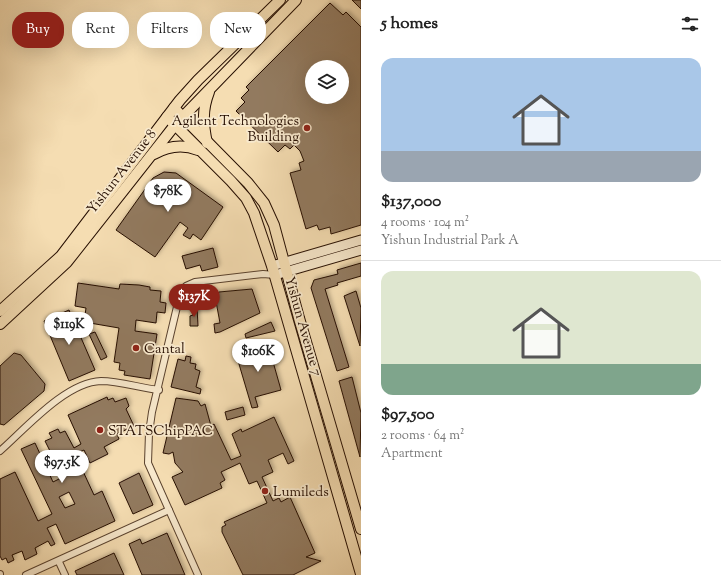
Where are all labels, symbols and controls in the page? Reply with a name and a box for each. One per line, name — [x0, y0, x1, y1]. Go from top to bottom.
chip: Buy — [12, 12, 64, 48]
chip: Rent — [72, 12, 129, 48]
chip: Filters — [137, 12, 202, 48]
chip: New — [210, 12, 266, 48]
text: 5 homes — [381, 12, 438, 36]
icon: filters — [679, 13, 701, 35]
map controls — [305, 60, 349, 104]
button: layers — [305, 60, 349, 104]
icon: home — [505, 84, 577, 156]
place label: Agilent Technologies Building — [171, 112, 299, 148]
marker: Agilent Technologies Building — [302, 123, 312, 133]
street label: Yishun Avenue 8 — [83, 126, 162, 219]
pin: $78K — [144, 179, 192, 213]
text: $78K — [153, 183, 183, 201]
text: $137,000 — [381, 190, 441, 214]
text: 4 rooms · 104 m² — [381, 214, 469, 232]
text: Yishun Industrial Park A — [381, 232, 519, 250]
street label: Yishun Avenue 7 — [278, 274, 326, 379]
pin: $137K — [166, 284, 222, 318]
text: $137K — [178, 288, 210, 306]
icon: home — [505, 297, 577, 369]
pin: $119K — [41, 312, 97, 346]
text: $119K — [53, 316, 85, 334]
pin: $106K — [230, 339, 286, 373]
place label: Cantal — [144, 340, 185, 360]
marker: Cantal — [131, 343, 141, 353]
text: $106K — [241, 343, 275, 361]
text: $97,500 — [381, 403, 434, 427]
place label: STATSChipPAC — [108, 422, 213, 442]
marker: STATSChipPAC — [95, 425, 105, 435]
text: 2 rooms · 64 m² — [381, 427, 464, 445]
text: Apartment — [381, 445, 442, 463]
pin: $97.5K — [29, 450, 95, 484]
text: $97.5K — [44, 454, 80, 472]
place label: Lumileds — [273, 483, 329, 503]
marker: Lumileds — [260, 486, 270, 496]

